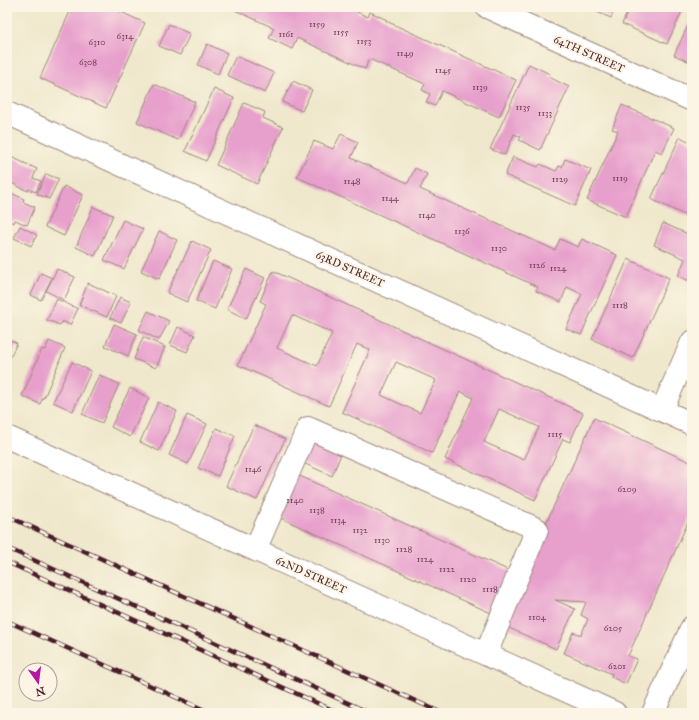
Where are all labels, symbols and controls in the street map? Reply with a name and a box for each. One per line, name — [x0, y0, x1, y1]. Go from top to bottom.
house number: 1159 — [309, 18, 325, 29]
house number: 1155 — [333, 26, 350, 37]
house number: 1161 — [278, 28, 294, 39]
house number: 6314 — [117, 30, 134, 41]
street label: 64TH STREET — [552, 33, 627, 76]
house number: 1153 — [357, 35, 372, 46]
house number: 6310 — [89, 36, 105, 47]
house number: 1149 — [397, 47, 414, 58]
house number: 6308 — [79, 56, 97, 67]
house number: 1145 — [435, 64, 452, 75]
house number: 1139 — [472, 81, 488, 92]
house number: 1135 — [516, 101, 531, 112]
house number: 1133 — [538, 107, 553, 118]
house number: 1119 — [612, 172, 628, 183]
house number: 1129 — [552, 173, 568, 184]
house number: 1148 — [344, 175, 361, 186]
house number: 1144 — [381, 192, 400, 203]
house number: 1140 — [418, 209, 436, 220]
house number: 1136 — [454, 225, 470, 236]
house number: 1130 — [491, 242, 507, 253]
street label: 63RD STREET — [314, 248, 387, 290]
house number: 1126 — [529, 259, 545, 270]
house number: 1124 — [550, 262, 567, 273]
house number: 1118 — [612, 299, 628, 310]
house number: 1115 — [548, 428, 563, 439]
house number: 1146 — [245, 463, 262, 474]
house number: 6209 — [617, 483, 637, 494]
house number: 1140 — [286, 494, 304, 505]
house number: 1138 — [309, 504, 325, 515]
house number: 1134 — [330, 514, 347, 525]
house number: 1132 — [352, 524, 368, 535]
house number: 1130 — [374, 534, 390, 545]
house number: 1128 — [396, 543, 412, 554]
house number: 1124 — [417, 553, 434, 564]
street label: 62ND STREET — [273, 554, 349, 597]
house number: 1122 — [439, 563, 456, 574]
house number: 1120 — [460, 573, 476, 584]
house number: 1118 — [482, 583, 498, 594]
house number: 1104 — [528, 611, 547, 622]
house number: 6205 — [604, 622, 623, 633]
house number: 6201 — [608, 660, 626, 671]
north arrow — [18, 662, 58, 702]
text: N — [34, 684, 46, 699]

